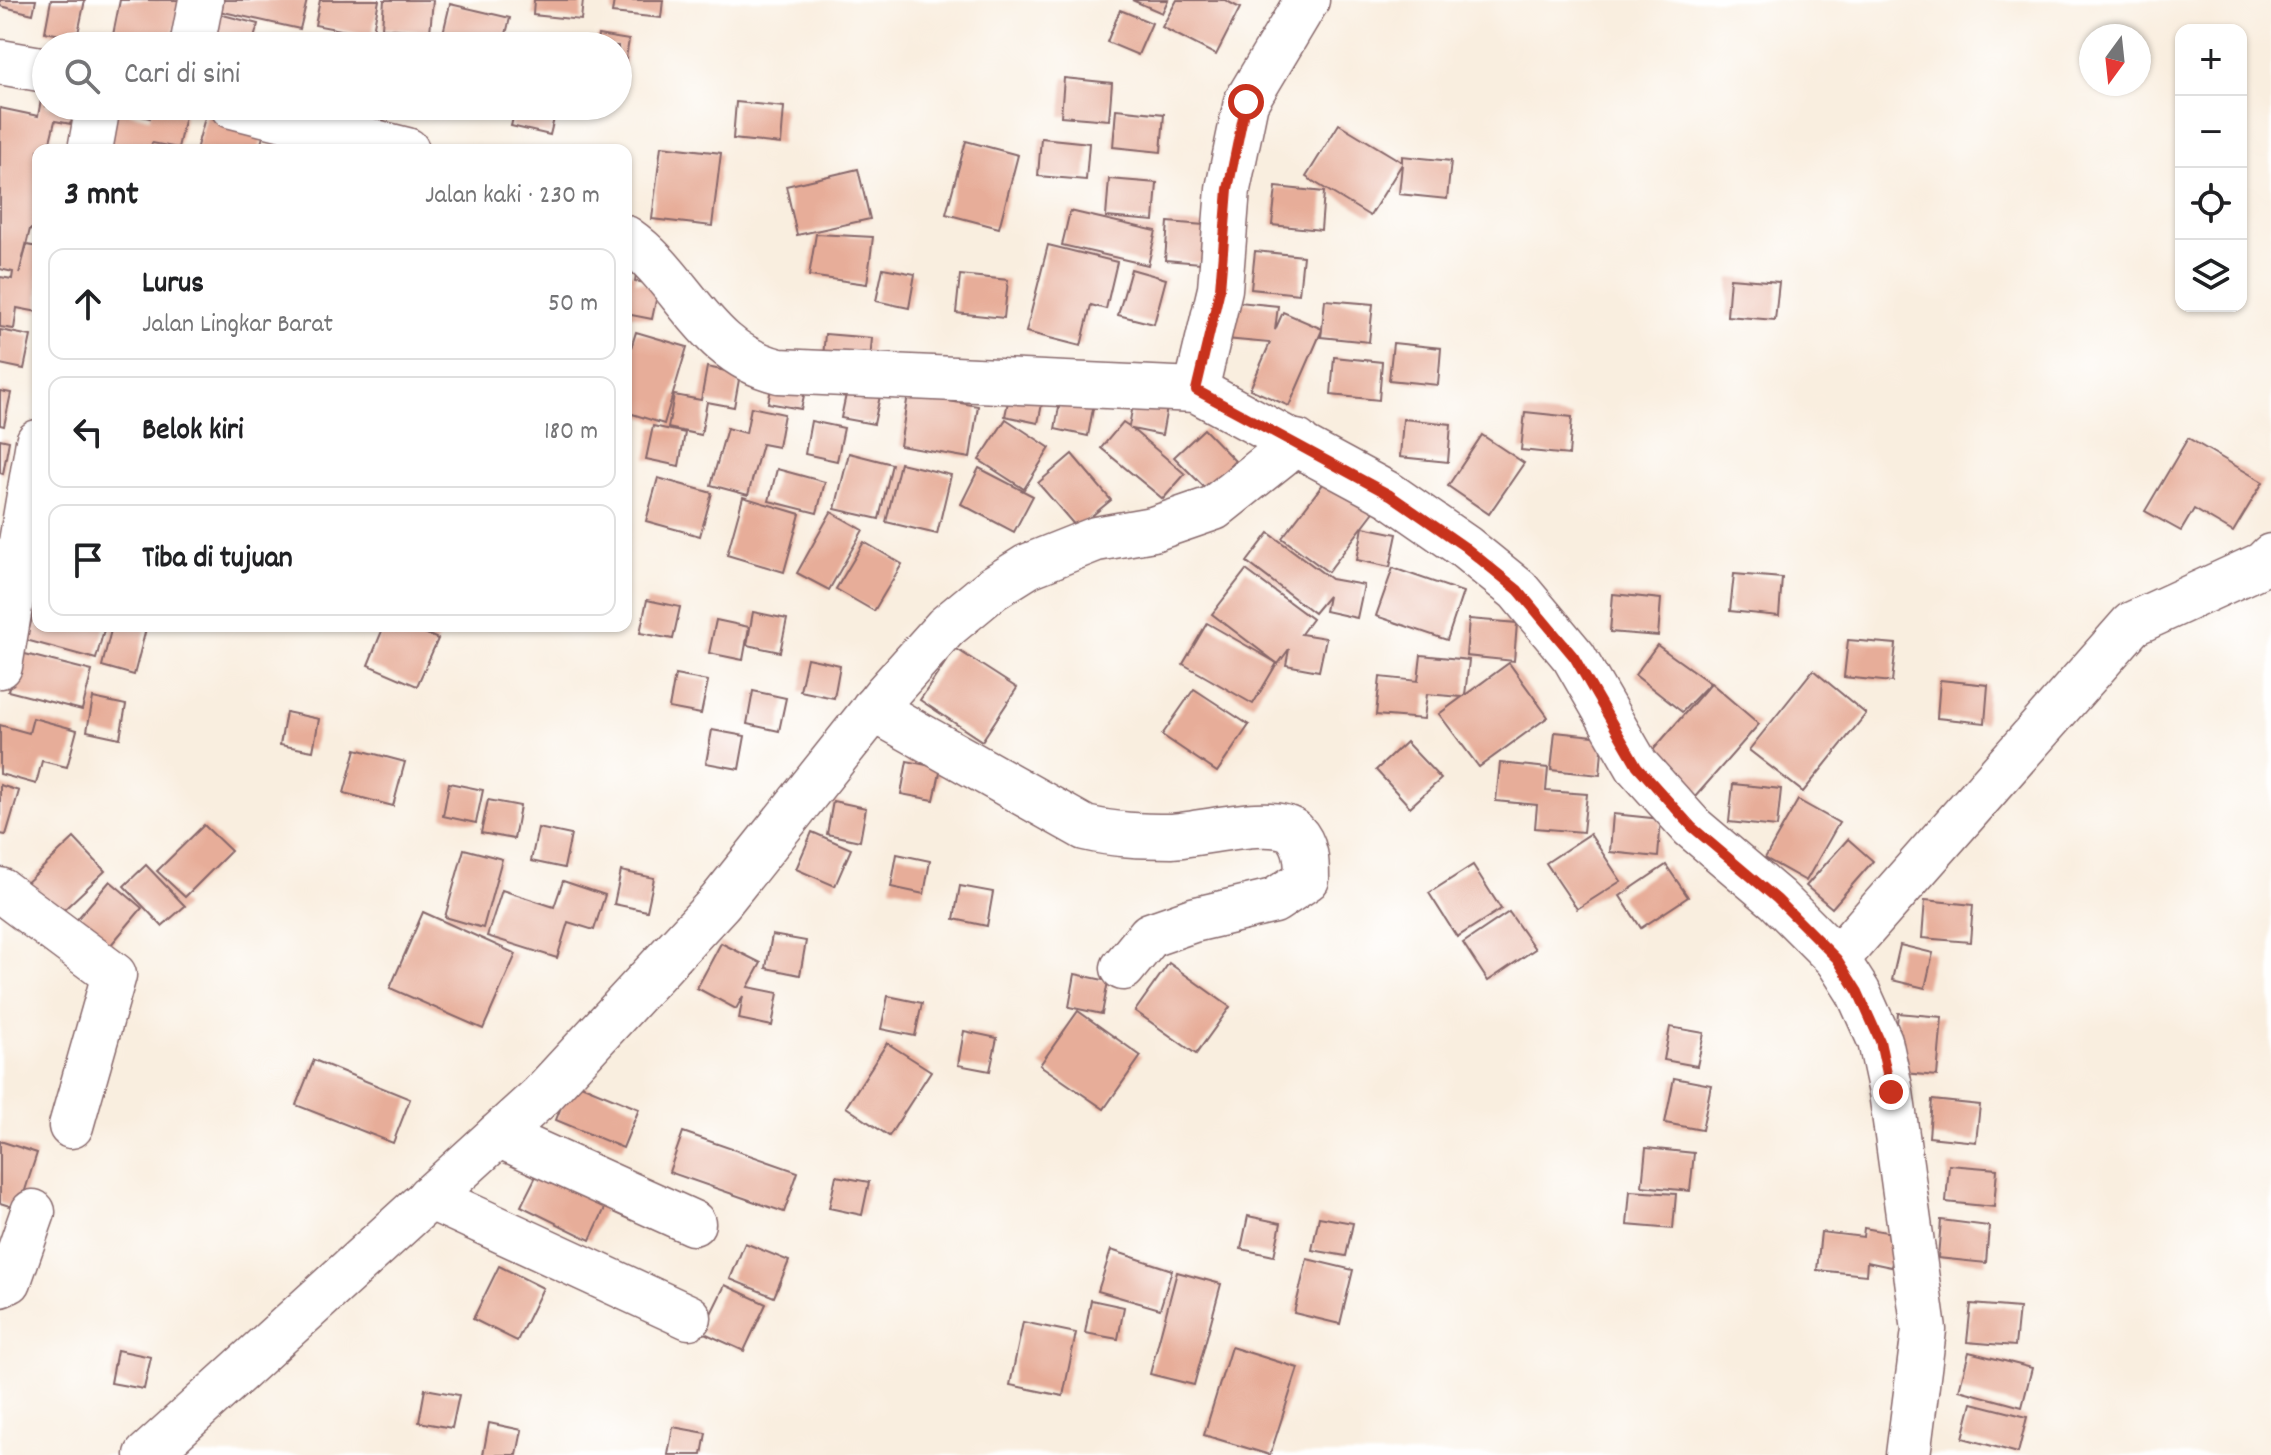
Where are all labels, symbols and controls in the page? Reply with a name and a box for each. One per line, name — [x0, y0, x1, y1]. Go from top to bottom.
north arrow — [2079, 24, 2151, 96]
map controls — [2175, 24, 2247, 312]
button: + — [2175, 24, 2247, 96]
search box — [32, 32, 632, 120]
icon: search — [60, 54, 104, 98]
text: Cari di sini — [124, 55, 240, 98]
route start — [1228, 84, 1264, 120]
button: − — [2175, 96, 2247, 168]
button: locate — [2175, 168, 2247, 240]
text: 3 mnt — [64, 172, 139, 221]
text: Jalan kaki · 230 m — [425, 178, 600, 215]
button: layers — [2175, 240, 2247, 312]
text: Lurus — [142, 264, 204, 307]
icon: ahead — [66, 282, 110, 326]
text: 50 m — [548, 286, 598, 323]
text: Jalan Lingkar Barat — [142, 307, 333, 344]
icon: left — [66, 410, 110, 454]
text: Belok kiri — [142, 411, 244, 454]
text: 180 m — [544, 414, 598, 451]
icon: arrive — [66, 538, 110, 582]
text: Tiba di tujuan — [142, 539, 293, 582]
route end — [1873, 1074, 1909, 1110]

